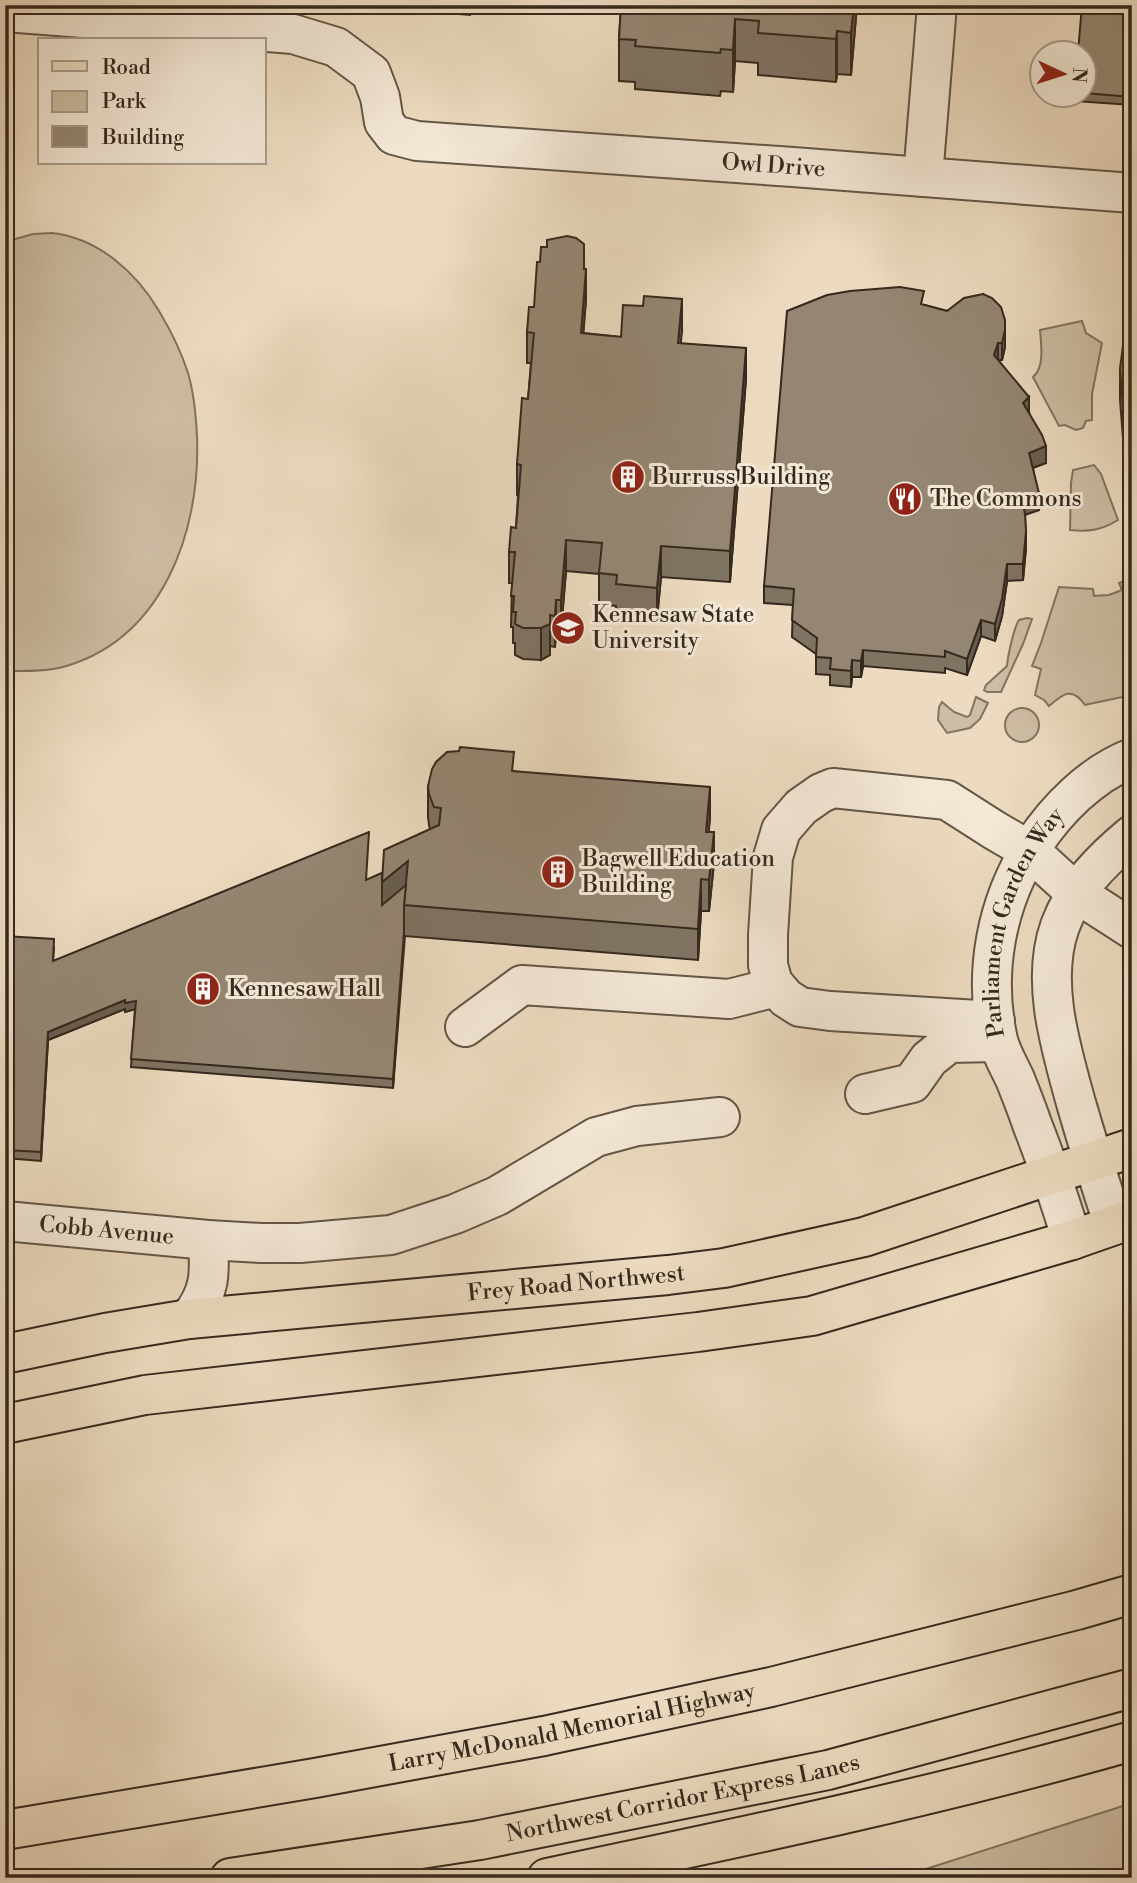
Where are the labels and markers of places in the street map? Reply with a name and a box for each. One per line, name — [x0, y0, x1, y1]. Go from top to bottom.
building icon: Burruss Building — [609, 458, 647, 496]
place label: Burruss Building — [651, 463, 830, 491]
restaurant icon: The Commons — [886, 480, 924, 518]
place label: The Commons — [930, 485, 1082, 513]
place label: Kennesaw State University — [592, 601, 754, 655]
school or university icon: Kennesaw State University — [549, 609, 587, 647]
place label: Bagwell Education Building — [581, 845, 775, 899]
building icon: Bagwell Education Building — [539, 853, 577, 891]
building icon: Kennesaw Hall — [184, 970, 222, 1008]
place label: Kennesaw Hall — [228, 975, 381, 1003]

